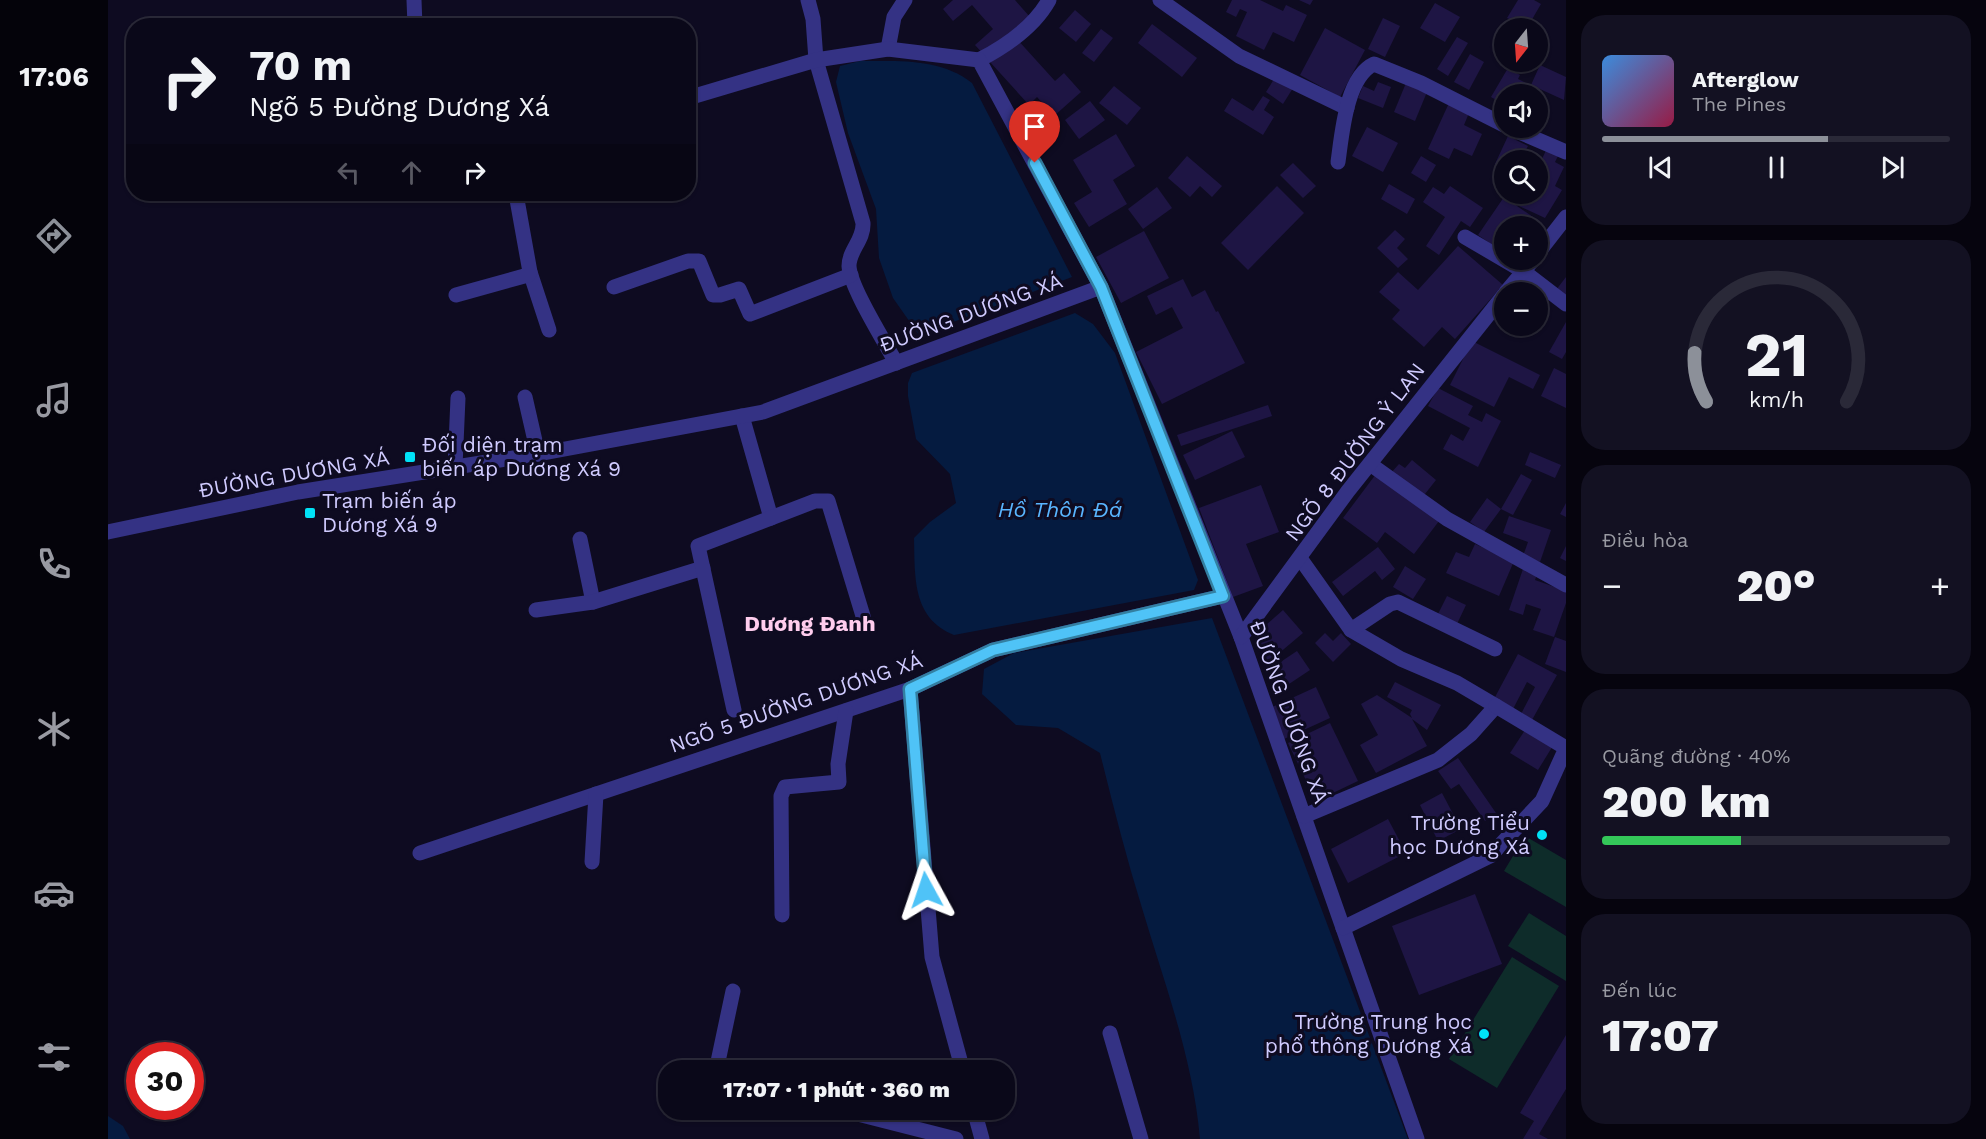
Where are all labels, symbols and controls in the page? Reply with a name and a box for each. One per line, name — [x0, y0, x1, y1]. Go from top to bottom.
north arrow — [1494, 18, 1548, 72]
map controls — [1494, 18, 1548, 336]
text: 70 m — [249, 41, 352, 90]
icon: right — [150, 42, 228, 120]
text: 17:06 — [19, 61, 89, 93]
text: Afterglow — [1692, 67, 1799, 92]
button: sound — [1494, 84, 1548, 138]
text: Ngõ 5 Đường Dương Xá — [249, 91, 550, 123]
text: The Pines — [1692, 92, 1786, 116]
pin — [1009, 101, 1060, 163]
icon: arrive — [1018, 110, 1051, 143]
button: search — [1494, 150, 1548, 204]
icon: previous — [1644, 151, 1677, 184]
icon: pause — [1760, 151, 1793, 184]
icon: next — [1876, 151, 1909, 184]
icon: left — [332, 156, 365, 189]
icon: ahead — [395, 156, 428, 189]
icon: right — [458, 156, 491, 189]
icon: directions — [33, 215, 75, 257]
button: + — [1494, 216, 1548, 270]
street label: ĐƯỜNG DƯƠNG XÁ — [876, 268, 1066, 357]
button: − — [1494, 282, 1548, 336]
text: 21 — [1744, 318, 1808, 391]
street label: NGÕ 8 ĐƯỜNG Ỷ LAN — [1279, 358, 1430, 546]
icon: music — [33, 379, 75, 421]
text: km/h — [1748, 387, 1804, 412]
place label: Đối diện trạm biến áp Dương Xá 9 — [422, 432, 621, 481]
street label: ĐƯỜNG DƯƠNG XÁ — [197, 444, 391, 503]
marker: Đối diện trạm biến áp Dương Xá 9 — [403, 450, 417, 464]
place label: Trạm biến áp Dương Xá 9 — [322, 488, 457, 537]
water label: Hồ Thôn Đá — [998, 497, 1122, 522]
marker: Trạm biến áp Dương Xá 9 — [303, 506, 317, 520]
text: Điều hòa — [1602, 528, 1688, 552]
icon: phone — [33, 543, 75, 585]
text: 20° — [1736, 559, 1816, 612]
text: − — [1602, 566, 1622, 605]
text: + — [1930, 566, 1950, 605]
district label: Dương Đanh — [744, 611, 876, 636]
street label: ĐƯỜNG DƯƠNG XÁ — [1245, 617, 1334, 807]
street label: NGÕ 5 ĐƯỜNG DƯƠNG XÁ — [666, 647, 926, 758]
icon: climate — [33, 708, 75, 750]
text: Quãng đường · 40% — [1602, 744, 1790, 768]
text: 200 km — [1602, 775, 1771, 828]
place label: Trường Tiểu học Dương Xá — [1389, 810, 1530, 859]
marker: Trường Tiểu học Dương Xá — [1535, 828, 1549, 842]
position arrow — [894, 858, 958, 922]
icon: car — [33, 872, 75, 914]
text: Đến lúc — [1602, 978, 1677, 1002]
place label: Trường Trung học phổ thông Dương Xá — [1265, 1009, 1472, 1058]
text: 17:07 — [1602, 1009, 1719, 1062]
marker: Trường Trung học phổ thông Dương Xá — [1477, 1027, 1491, 1041]
icon: filters — [33, 1036, 75, 1078]
speed limit sign: 30 — [126, 1042, 204, 1120]
text: 17:07 · 1 phút · 360 m — [723, 1077, 950, 1102]

